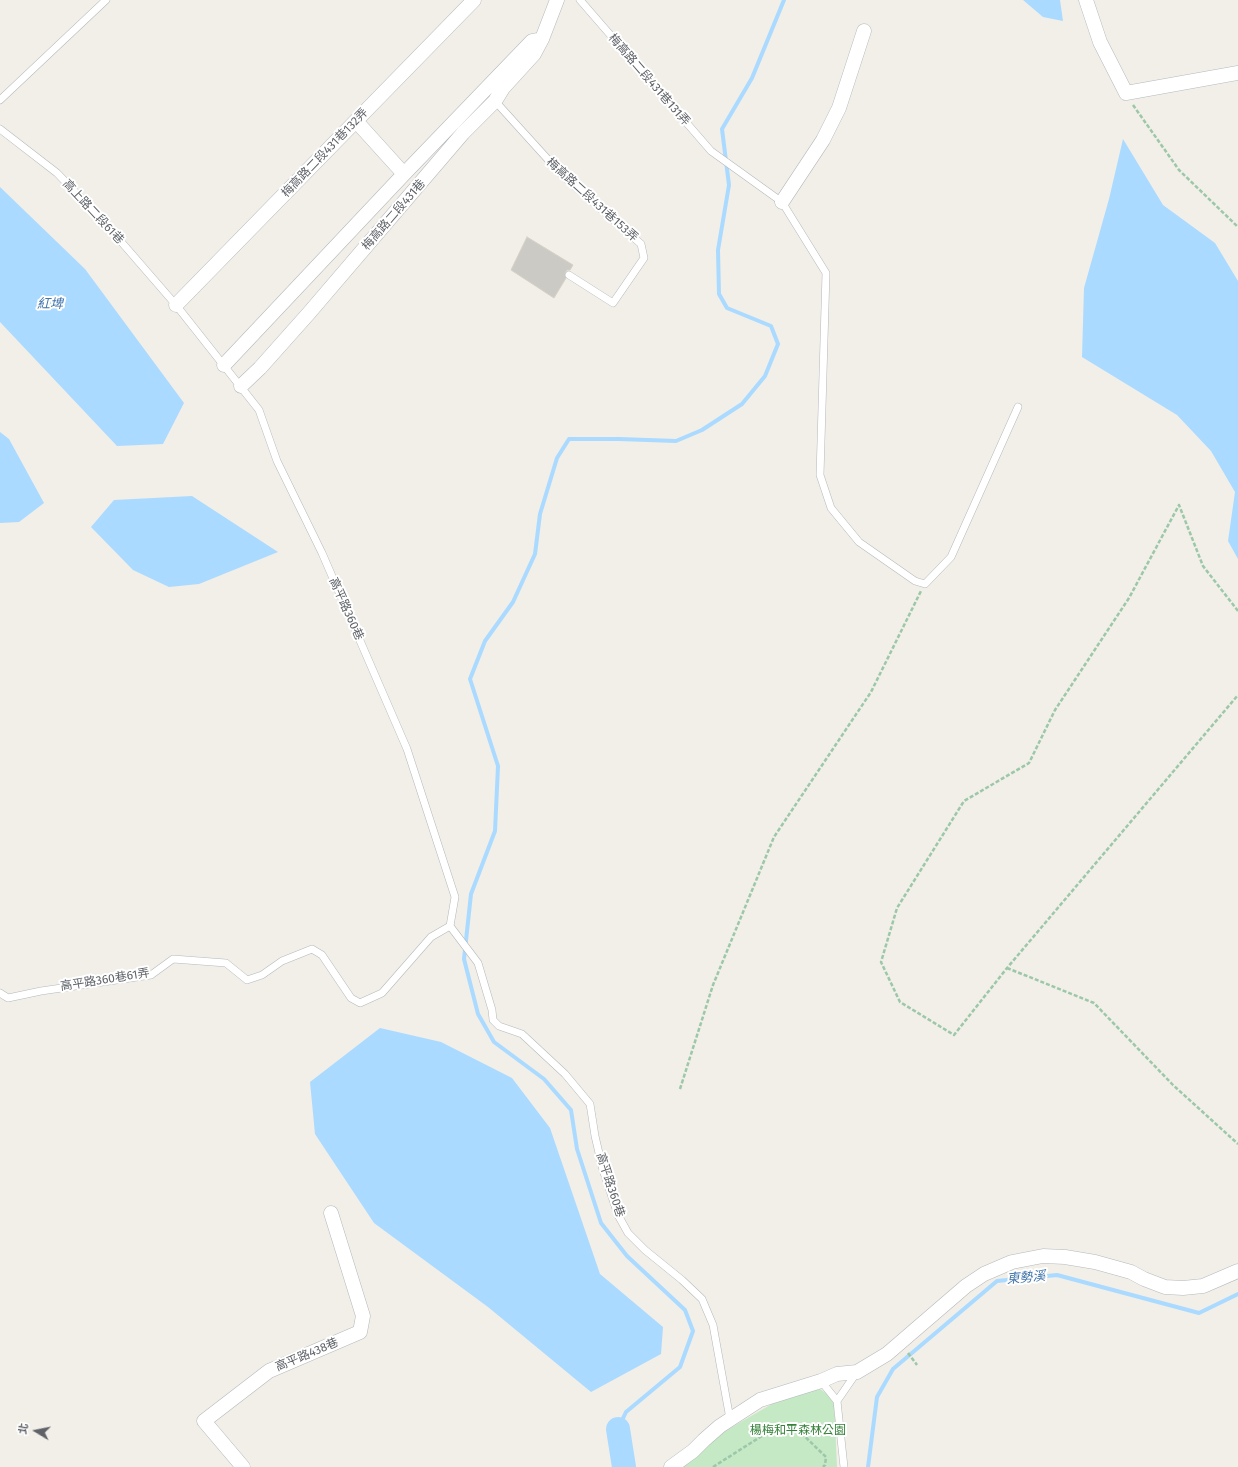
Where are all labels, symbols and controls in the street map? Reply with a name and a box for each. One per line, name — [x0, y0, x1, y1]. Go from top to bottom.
street label: 梅高路二段431巷131弄 — [605, 31, 693, 129]
street label: 梅高路二段431巷132弄 — [279, 106, 371, 200]
street label: 梅高路二段431巷153弄 — [543, 155, 641, 245]
street label: 高上路二段61巷 — [59, 177, 127, 247]
street label: 梅高路二段431巷 — [359, 177, 429, 253]
water label: 紅埤 — [37, 296, 63, 312]
street label: 高平路360巷 — [326, 575, 366, 643]
street label: 高平路360巷61弄 — [59, 966, 151, 994]
street label: 高平路360巷 — [593, 1151, 627, 1219]
water label: 東勢溪 — [1006, 1269, 1046, 1287]
street label: 高平路438巷 — [273, 1335, 341, 1375]
north arrow — [16, 1411, 56, 1451]
text: 北 — [16, 1422, 31, 1435]
park label: 楊梅和平森林公園 — [750, 1424, 846, 1438]

